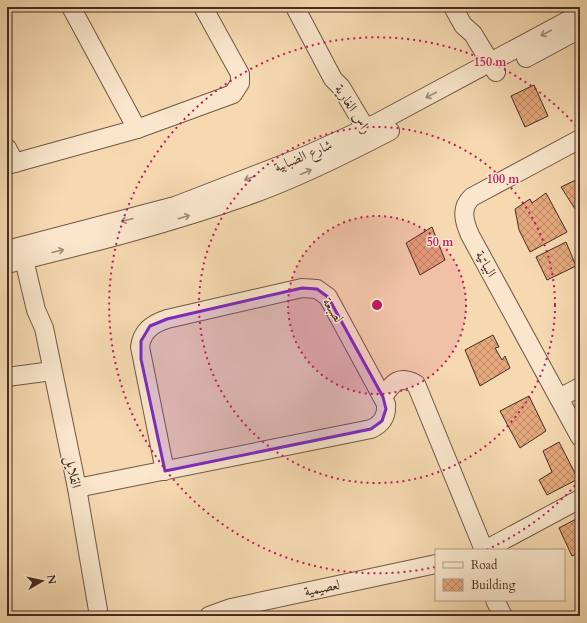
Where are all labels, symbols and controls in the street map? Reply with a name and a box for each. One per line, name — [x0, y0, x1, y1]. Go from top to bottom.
one-way arrow — [540, 30, 552, 37]
text: 150 m — [474, 54, 507, 70]
street label: راس الغارية — [330, 81, 376, 137]
one-way arrow — [425, 91, 437, 99]
street label: شارع الضبابية — [271, 135, 336, 179]
one-way arrow — [299, 168, 311, 175]
text: 100 m — [487, 171, 520, 187]
one-way arrow — [244, 175, 256, 182]
one-way arrow — [177, 213, 190, 220]
one-way arrow — [120, 216, 133, 224]
text: 50 m — [427, 234, 454, 250]
one-way arrow — [52, 246, 65, 254]
street label: البياتية — [471, 247, 501, 281]
street label: لصبعة — [318, 294, 348, 326]
centre of rings — [370, 298, 384, 312]
street label: القلايل — [59, 454, 86, 490]
legend — [435, 549, 565, 601]
text: Road — [471, 557, 498, 573]
north arrow — [22, 561, 62, 601]
text: N — [43, 574, 60, 586]
street label: لعصيمية — [302, 575, 342, 601]
text: Building — [471, 577, 516, 593]

